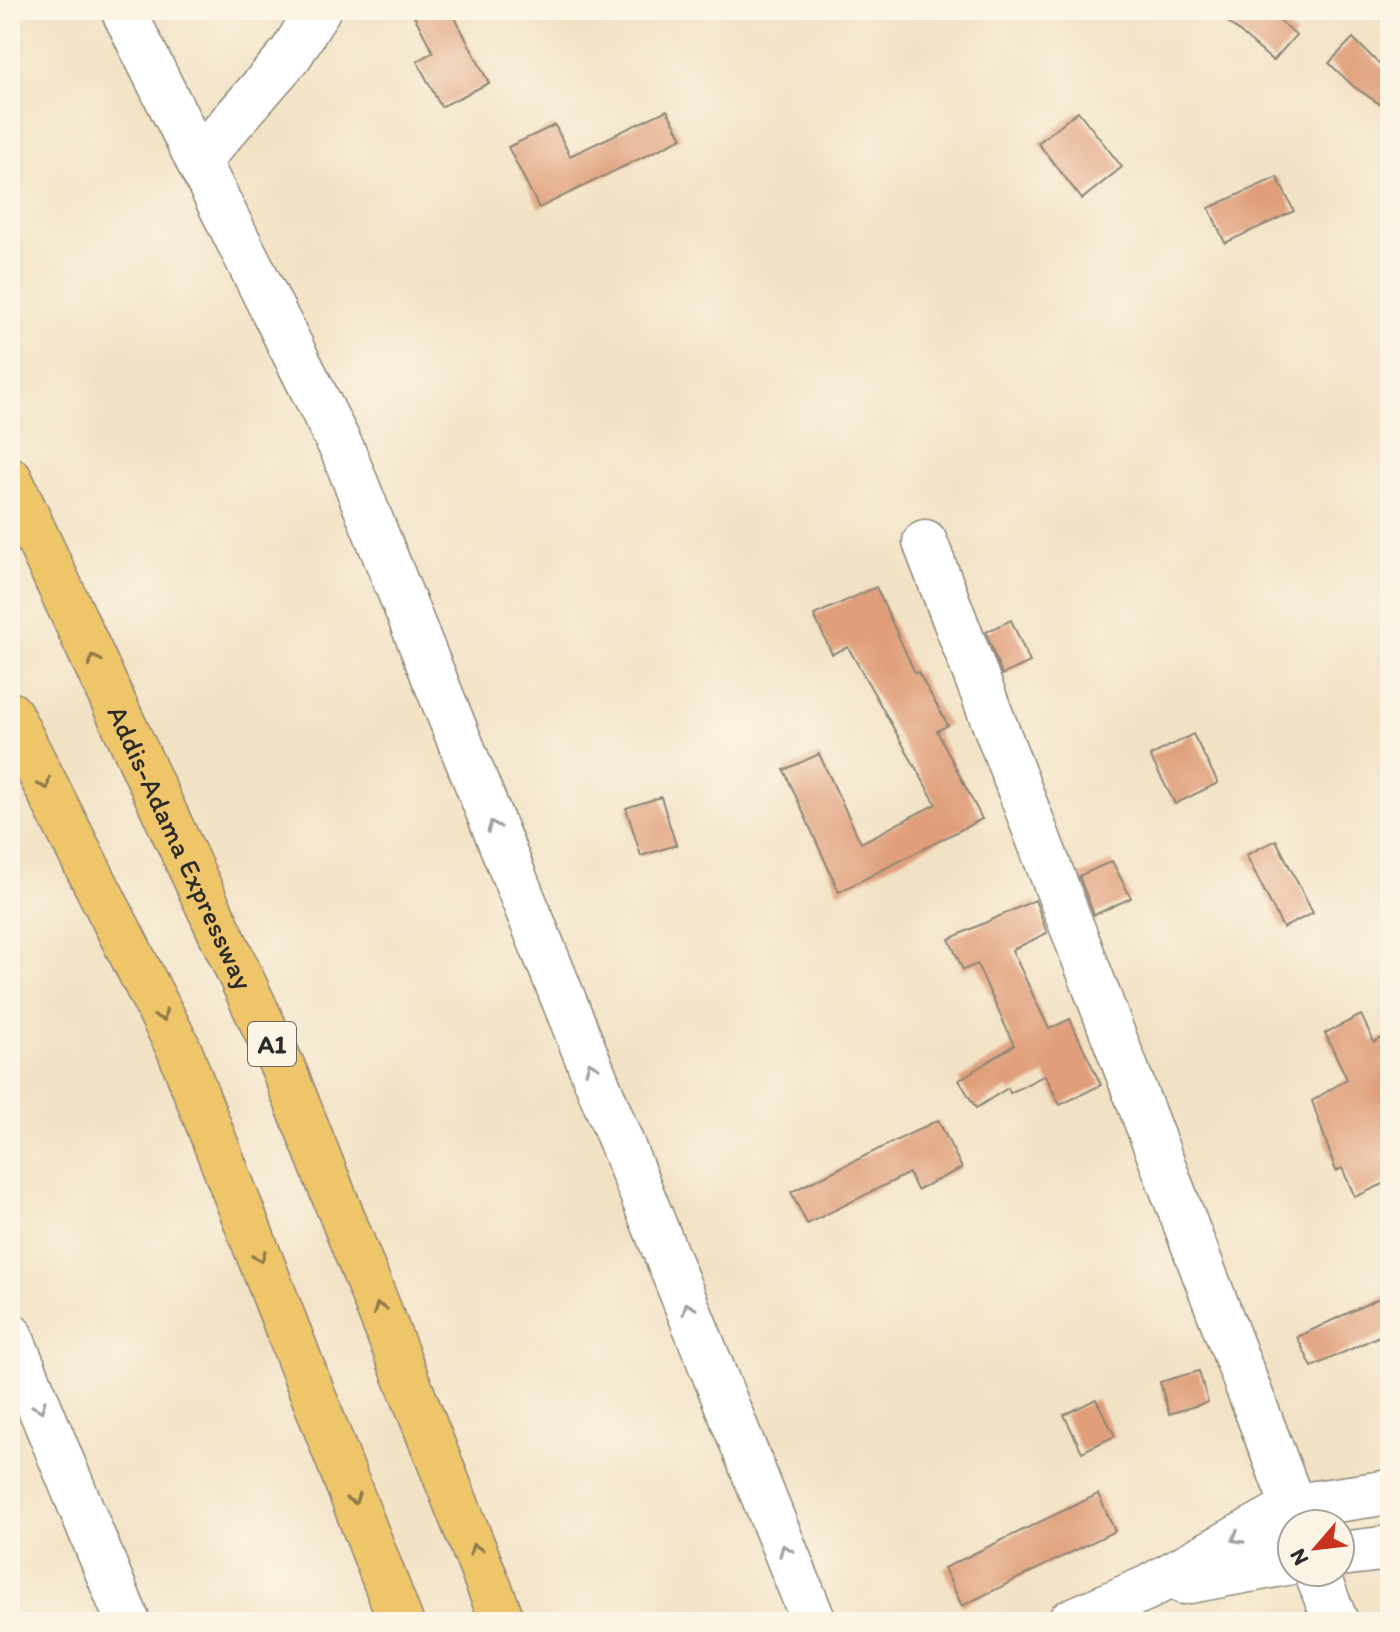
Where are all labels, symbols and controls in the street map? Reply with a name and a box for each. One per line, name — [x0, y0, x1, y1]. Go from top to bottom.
one-way arrow — [88, 653, 104, 668]
street label: Addis-Adama Expressway — [100, 700, 261, 995]
one-way arrow — [35, 776, 51, 791]
one-way arrow — [487, 820, 503, 834]
one-way arrow — [153, 1008, 168, 1023]
road number: A1 — [248, 1022, 296, 1066]
one-way arrow — [584, 1061, 600, 1075]
one-way arrow — [250, 1249, 267, 1263]
one-way arrow — [372, 1302, 388, 1316]
one-way arrow — [681, 1302, 697, 1316]
one-way arrow — [30, 1399, 46, 1414]
one-way arrow — [344, 1492, 361, 1506]
north arrow — [1276, 1508, 1356, 1588]
one-way arrow — [1232, 1528, 1246, 1544]
one-way arrow — [468, 1543, 484, 1557]
one-way arrow — [778, 1544, 794, 1558]
text: N — [1283, 1544, 1314, 1570]

